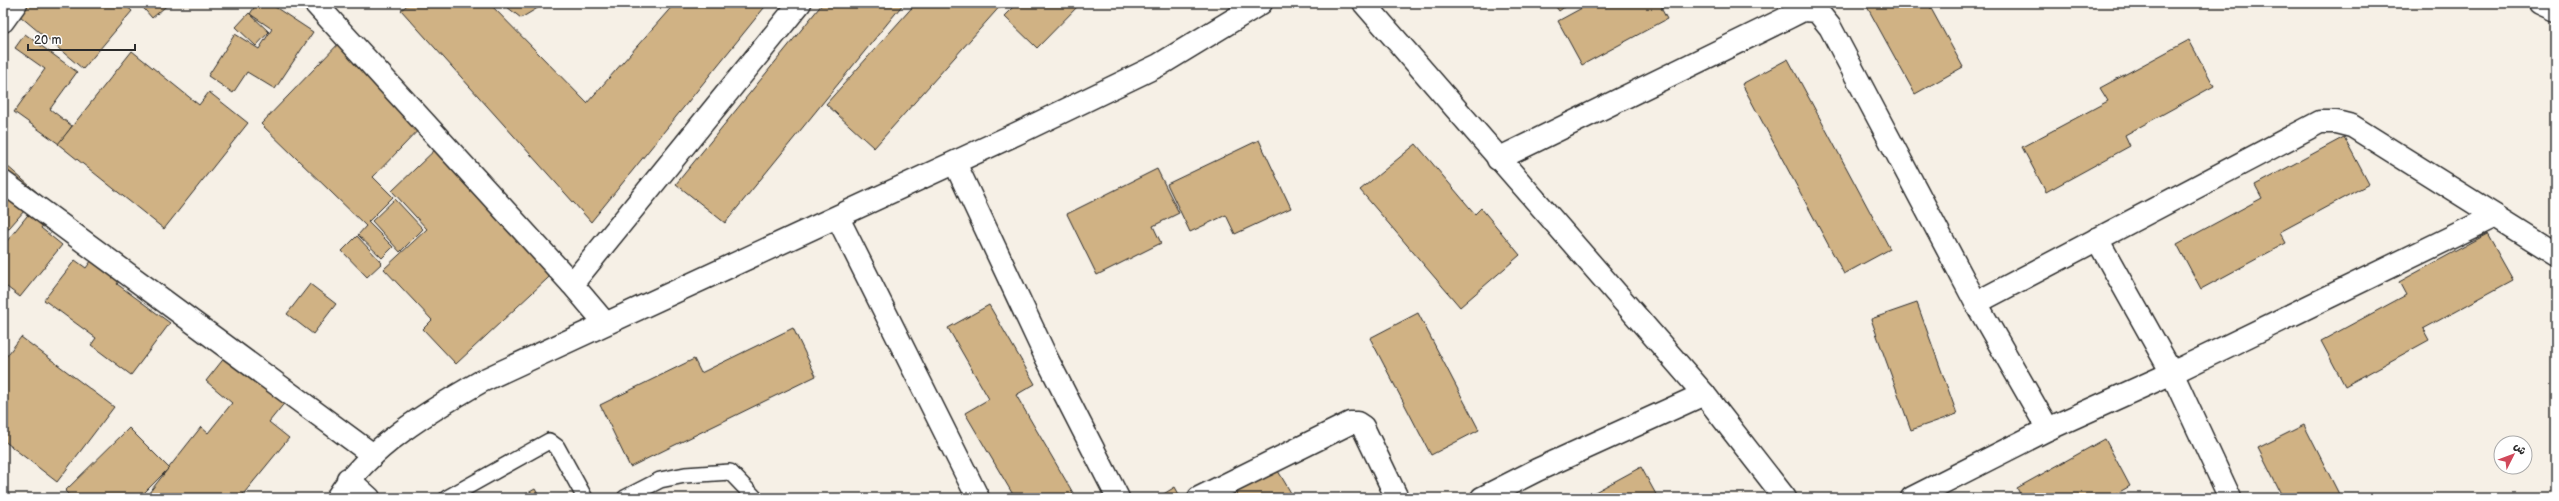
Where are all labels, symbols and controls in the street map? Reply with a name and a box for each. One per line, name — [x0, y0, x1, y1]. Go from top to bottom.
scale bar — [28, 26, 135, 52]
text: 20 m — [34, 33, 61, 48]
north arrow — [2493, 435, 2533, 475]
text: ش — [2511, 440, 2529, 457]

